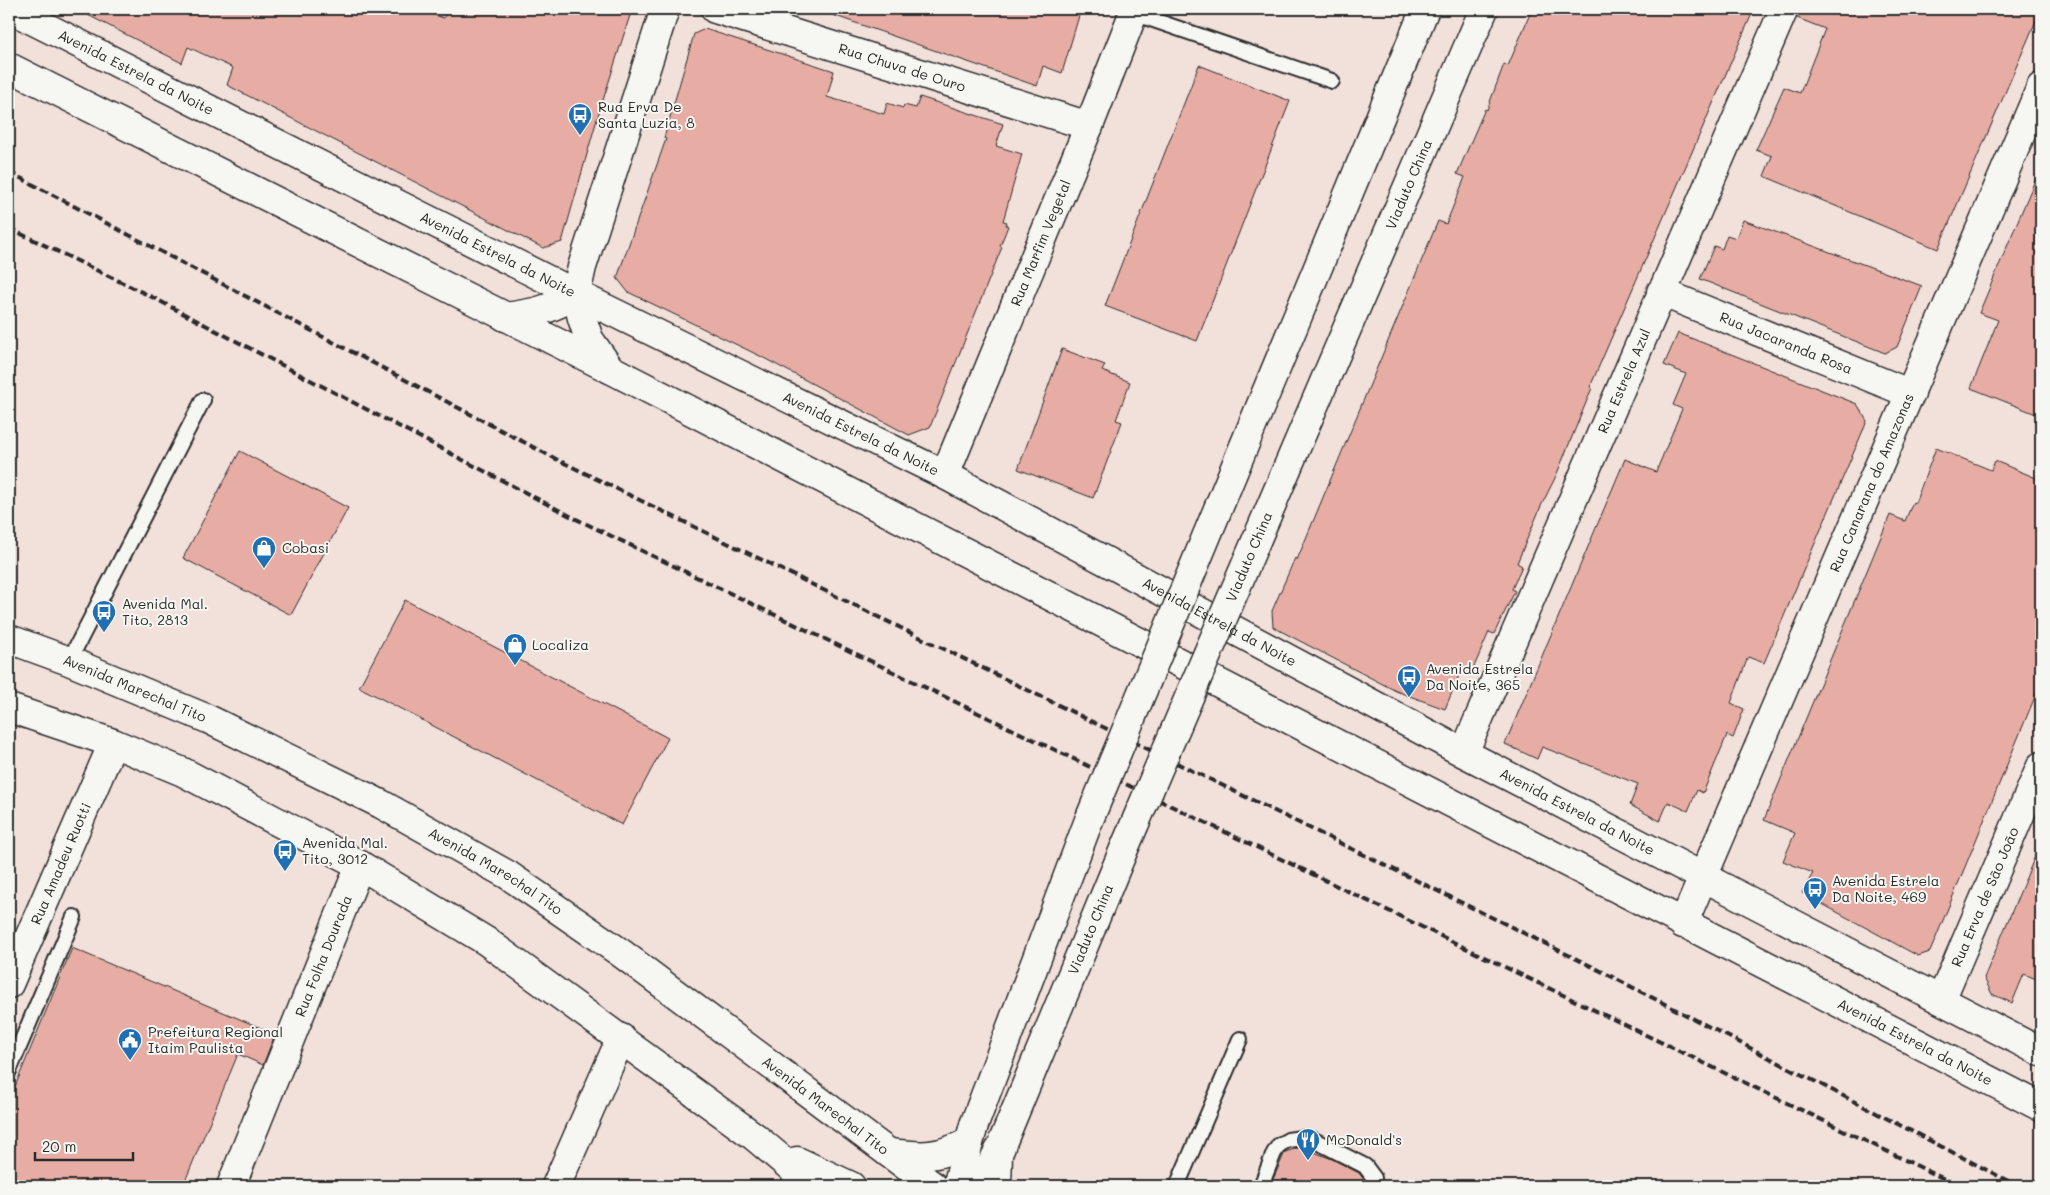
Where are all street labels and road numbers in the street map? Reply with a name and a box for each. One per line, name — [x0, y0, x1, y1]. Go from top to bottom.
street label: Avenida Estrela da Noite — [55, 25, 217, 119]
street label: Rua Chuva de Ouro — [836, 38, 968, 96]
street label: Viaduto China — [1381, 136, 1436, 232]
street label: Rua Marfim Vegetal — [1006, 177, 1075, 309]
street label: Avenida Estrela da Noite — [417, 207, 579, 301]
street label: Rua Jacaranda Rosa — [1717, 307, 1855, 378]
street label: Rua Estrela Azul — [1593, 326, 1654, 436]
street label: Avenida Estrela da Noite — [780, 387, 942, 480]
street label: Rua Canarana do Amazonas — [1825, 390, 1918, 575]
street label: Viaduto China — [1221, 509, 1276, 605]
street label: Avenida Estrela da Noite — [1139, 573, 1300, 671]
street label: Avenida Marechal Tito — [61, 650, 209, 726]
street label: Avenida Estrela da Noite — [1497, 763, 1658, 859]
street label: Rua Amadeu Ruotti — [26, 800, 95, 927]
street label: Avenida Marechal Tito — [425, 823, 566, 919]
street label: Rua Erva de São João — [1946, 824, 2023, 970]
street label: Viaduto China — [1063, 881, 1117, 977]
street label: Rua Folha Dourada — [290, 892, 356, 1019]
street label: Avenida Estrela da Noite — [1835, 994, 1996, 1089]
street label: Avenida Marechal Tito — [758, 1052, 893, 1159]

